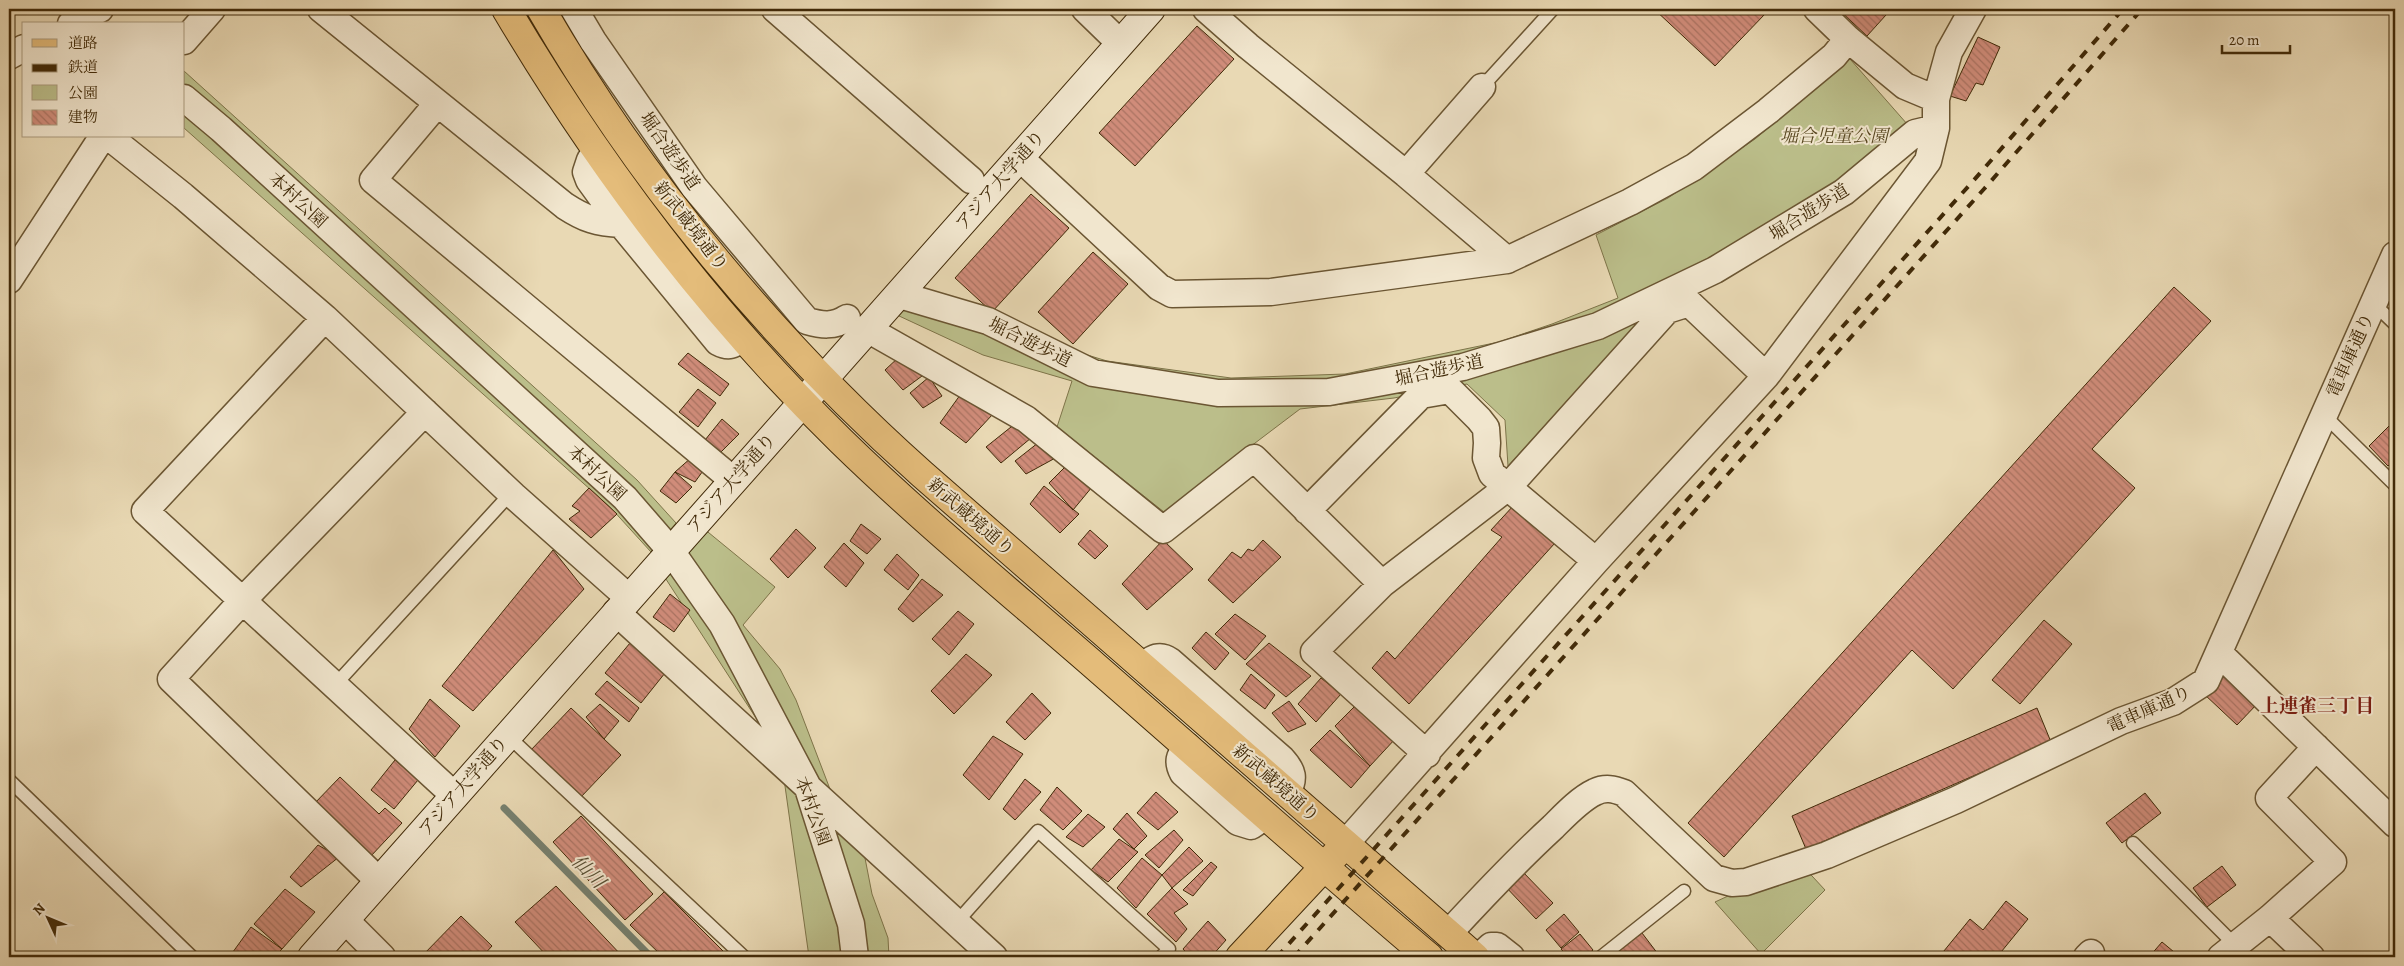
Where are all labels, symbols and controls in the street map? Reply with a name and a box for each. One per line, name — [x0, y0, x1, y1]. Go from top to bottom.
legend — [22, 22, 185, 138]
scale bar — [2222, 22, 2289, 54]
text: 20 m — [2229, 30, 2260, 50]
text: 道路 — [68, 33, 98, 53]
text: 鉄道 — [68, 57, 98, 77]
text: 公園 — [68, 83, 98, 103]
text: 建物 — [68, 107, 98, 127]
street label: 堀合遊歩道 — [634, 107, 706, 195]
park label: 堀合児童公園 — [1780, 124, 1891, 148]
street label: アジア大学通り — [950, 125, 1050, 235]
street label: 本村公園 — [263, 167, 333, 233]
street label: 新武蔵境通り — [648, 176, 734, 276]
street label: 堀合遊歩道 — [1764, 178, 1854, 246]
street label: 電車庫通り — [2321, 309, 2379, 401]
street label: 堀合遊歩道 — [984, 311, 1076, 373]
street label: 堀合遊歩道 — [1392, 349, 1486, 391]
street label: アジア大学通り — [681, 428, 781, 538]
street label: 本村公園 — [562, 440, 632, 506]
street label: 新武蔵境通り — [922, 473, 1020, 561]
street label: 電車庫通り — [2103, 680, 2195, 738]
district label: 上連雀三丁目 — [2260, 693, 2374, 719]
street label: アジア大学通り — [413, 731, 513, 841]
street label: 新武蔵境通り — [1227, 739, 1325, 827]
street label: 本村公園 — [789, 773, 837, 849]
water label: 仙川 — [566, 849, 612, 896]
north arrow — [22, 894, 72, 944]
text: N — [29, 899, 49, 920]

